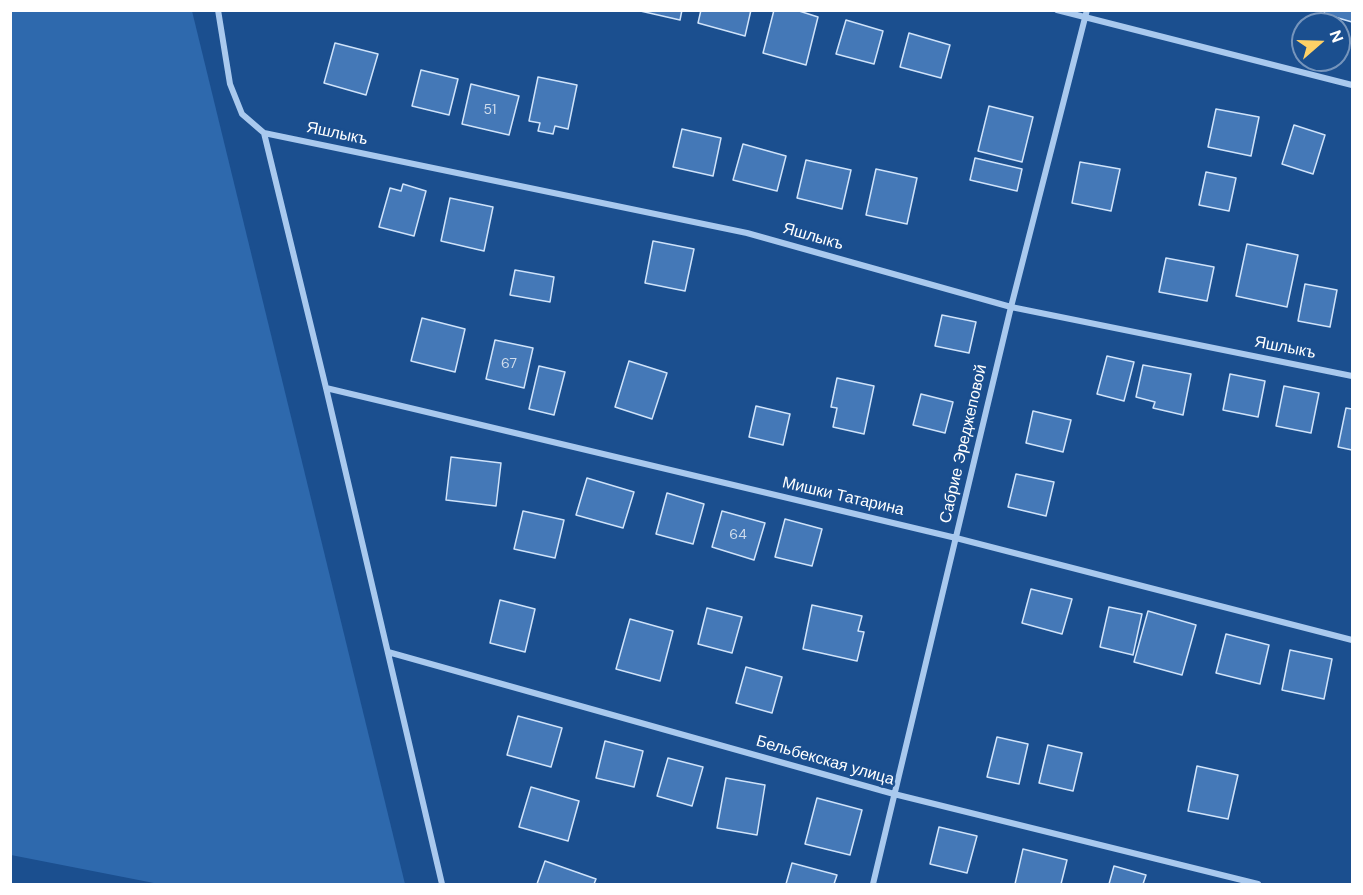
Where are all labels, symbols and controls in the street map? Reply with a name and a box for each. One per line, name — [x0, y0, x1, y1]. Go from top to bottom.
north arrow — [1291, 12, 1351, 72]
text: N — [1325, 27, 1348, 45]
house number: 51 — [484, 102, 496, 118]
street label: Яшлыкъ — [305, 118, 369, 150]
street label: Яшлыкъ — [780, 219, 846, 255]
street label: Яшлыкъ — [1253, 333, 1317, 363]
house number: 67 — [501, 356, 517, 372]
street label: Сабрие Эреджеповой — [936, 363, 992, 525]
street label: Мишки Татарина — [780, 474, 906, 520]
house number: 64 — [729, 527, 747, 543]
street label: Бельбекская улица — [754, 732, 896, 790]

